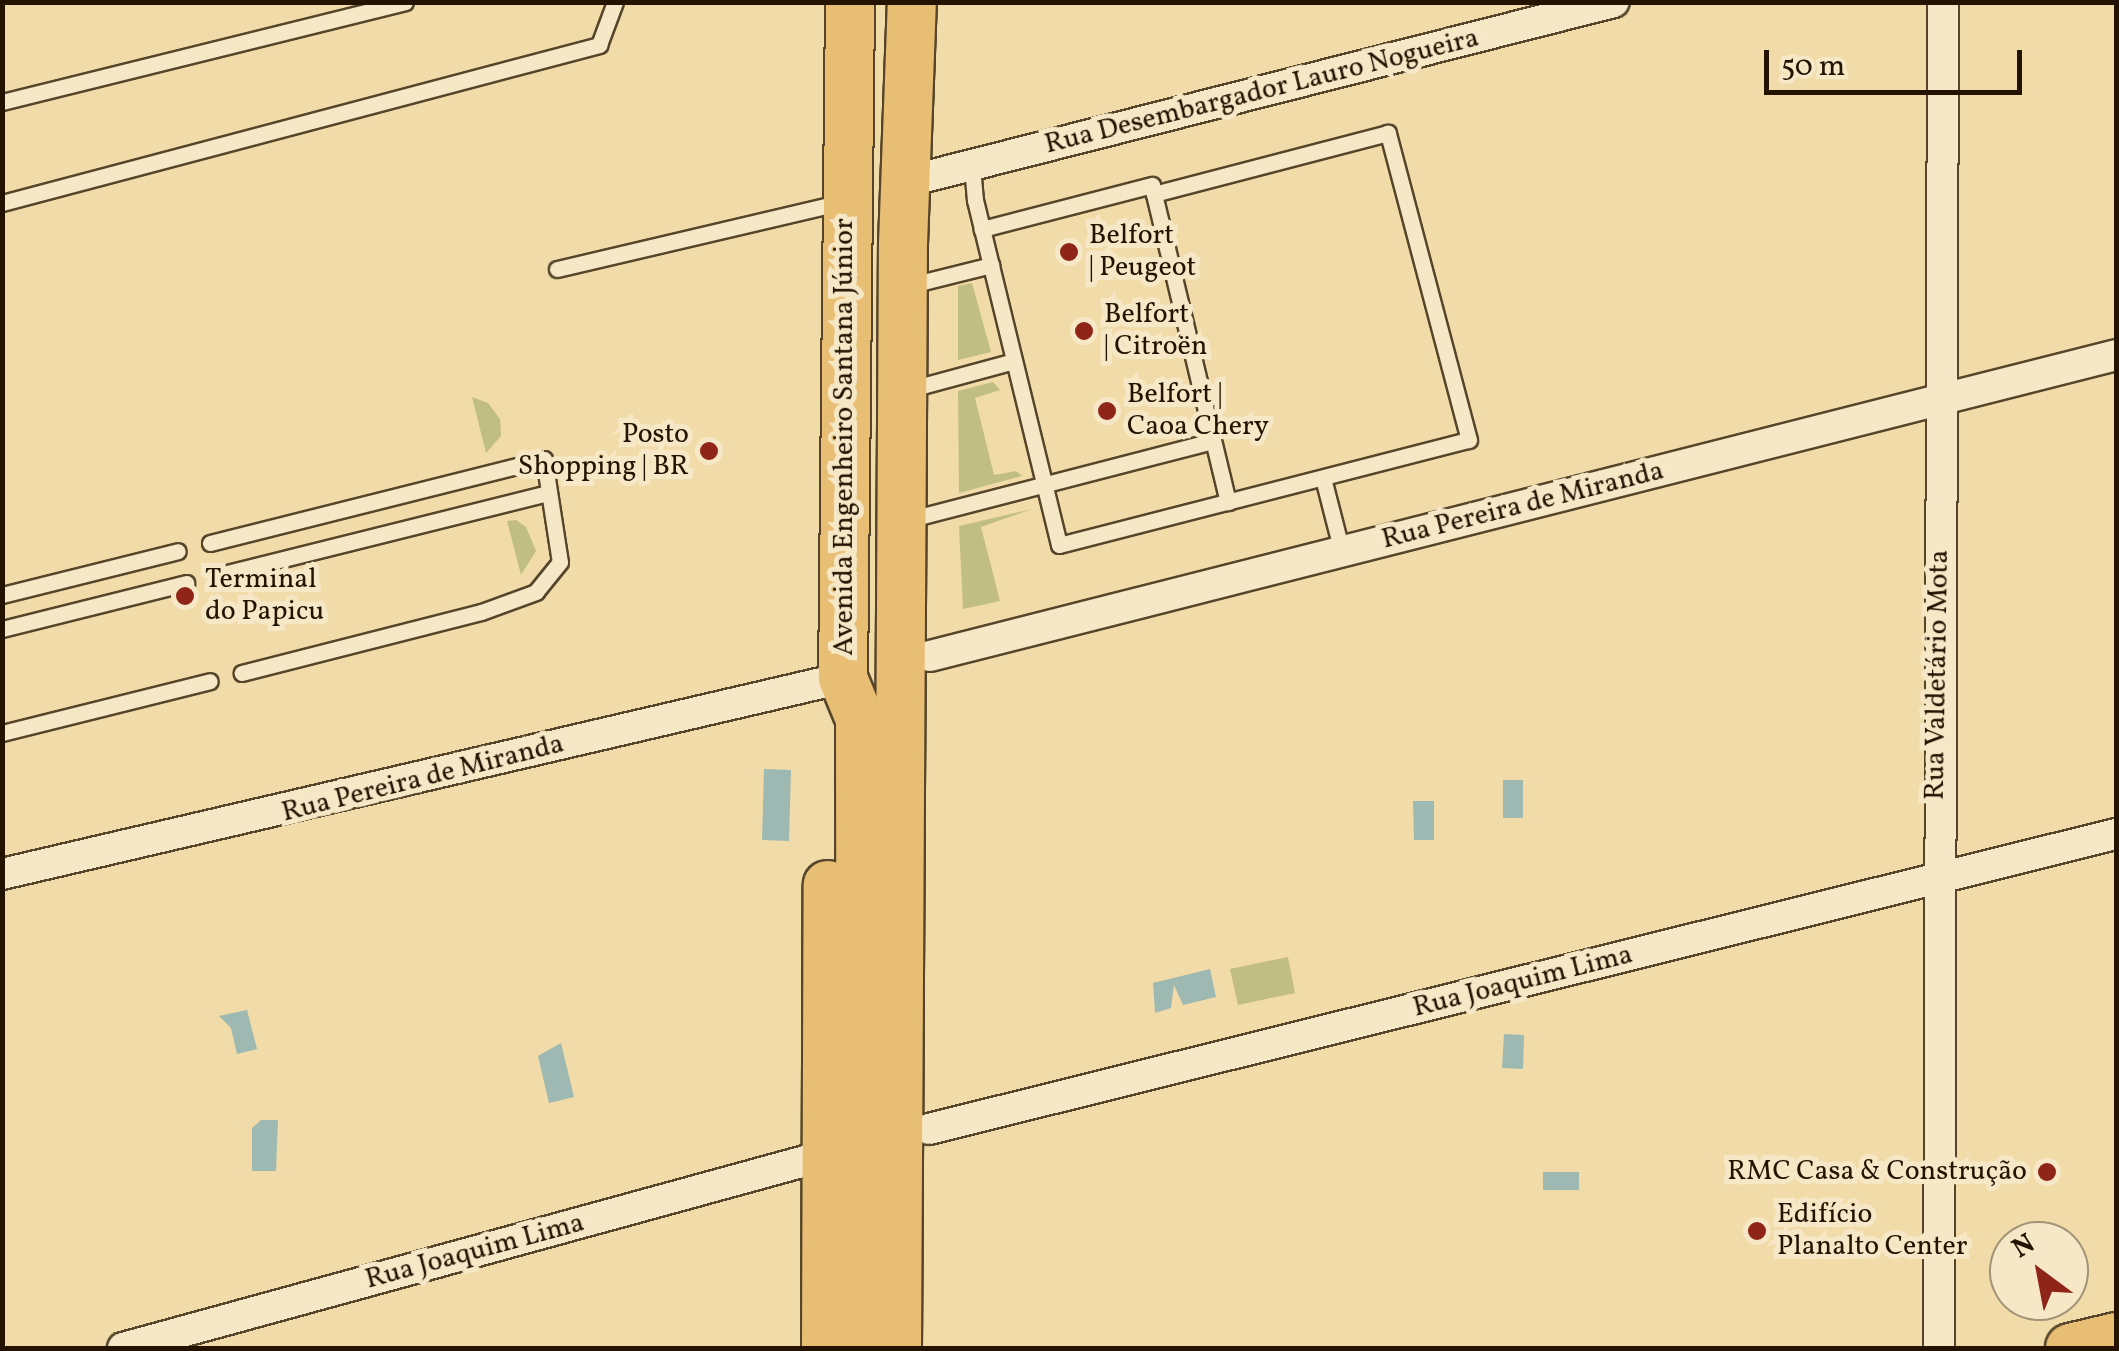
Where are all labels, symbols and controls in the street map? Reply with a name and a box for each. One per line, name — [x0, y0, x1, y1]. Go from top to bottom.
street label: Rua Desembargador Lauro Nogueira — [1041, 22, 1483, 162]
scale bar — [1769, 30, 2026, 92]
text: 50 m — [1781, 46, 1845, 88]
street label: Avenida Engenheiro Santana Júnior — [828, 218, 862, 656]
place label: Belfort | Peugeot — [1089, 219, 1196, 285]
marker: Belfort | Peugeot — [1058, 241, 1080, 263]
place label: Belfort | Citroën — [1104, 298, 1208, 364]
marker: Belfort | Citroën — [1073, 320, 1095, 342]
place label: Belfort | Caoa Chery — [1127, 378, 1269, 444]
marker: Belfort | Caoa Chery — [1096, 400, 1118, 422]
place label: Posto Shopping | BR — [518, 418, 689, 484]
marker: Posto Shopping | BR — [698, 440, 720, 462]
street label: Rua Pereira de Miranda — [1379, 455, 1667, 557]
street label: Rua Valdetário Mota — [1919, 549, 1957, 801]
place label: Terminal do Papicu — [205, 563, 324, 629]
marker: Terminal do Papicu — [174, 585, 196, 607]
street label: Rua Pereira de Miranda — [279, 728, 567, 830]
street label: Rua Joaquim Lima — [1410, 938, 1636, 1026]
place label: RMC Casa & Construção — [1727, 1155, 2027, 1189]
marker: RMC Casa & Construção — [2036, 1161, 2058, 1183]
place label: Edifício Planalto Center — [1777, 1198, 1967, 1264]
street label: Rua Joaquim Lima — [362, 1207, 588, 1297]
marker: Edifício Planalto Center — [1746, 1220, 1768, 1242]
north arrow — [1989, 1221, 2089, 1321]
text: N — [2005, 1225, 2043, 1269]

